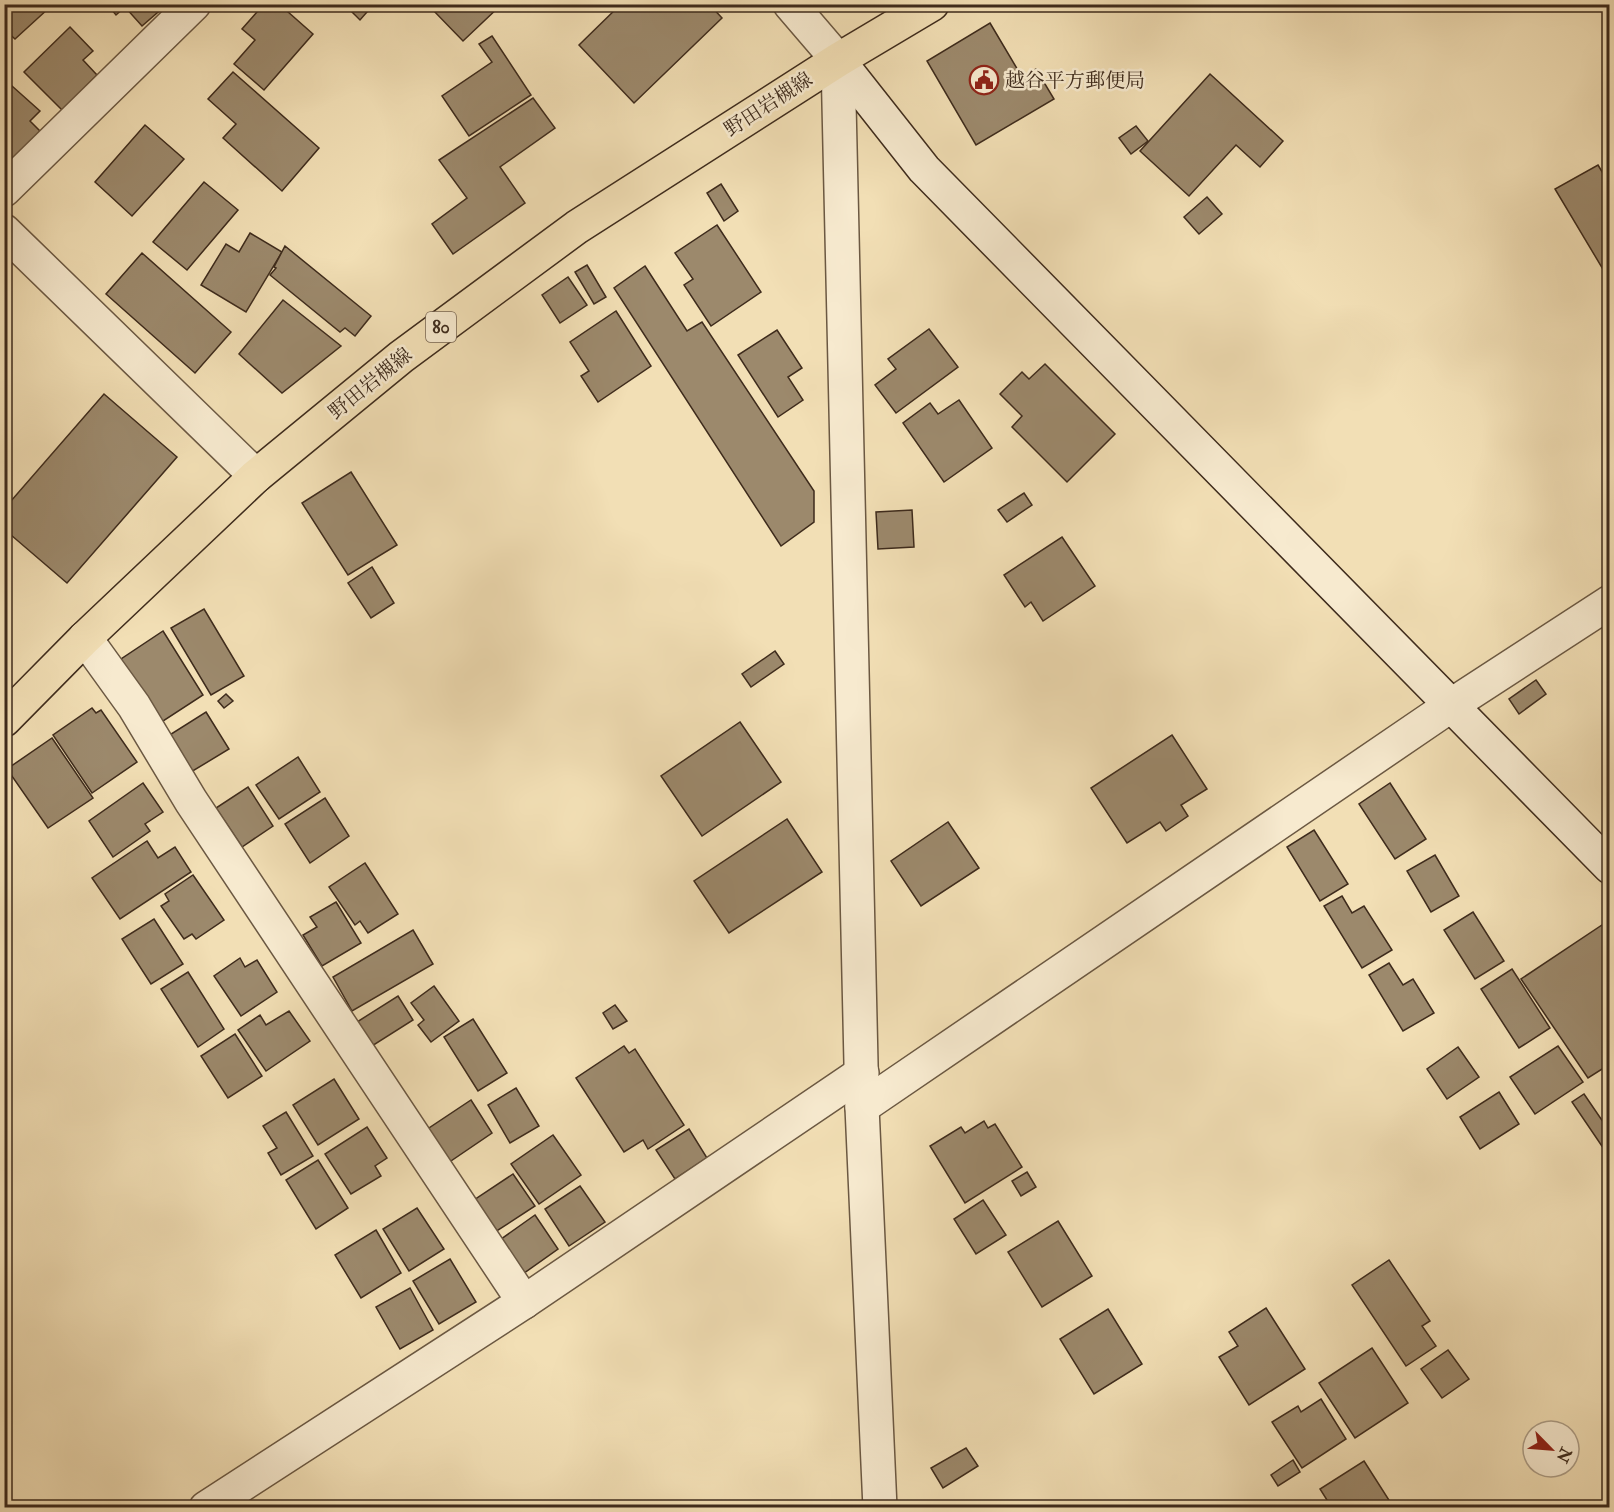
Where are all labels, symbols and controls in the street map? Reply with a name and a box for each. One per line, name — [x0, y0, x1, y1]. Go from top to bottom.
public building icon: 越谷平方郵便局 — [968, 64, 1000, 96]
street label: 野田岩槻線 — [720, 67, 817, 142]
place label: 越谷平方郵便局 — [1005, 68, 1145, 93]
road number: 80 — [426, 312, 456, 342]
street label: 野田岩槻線 — [324, 342, 417, 425]
north arrow — [1521, 1419, 1581, 1479]
text: N — [1551, 1443, 1576, 1466]

